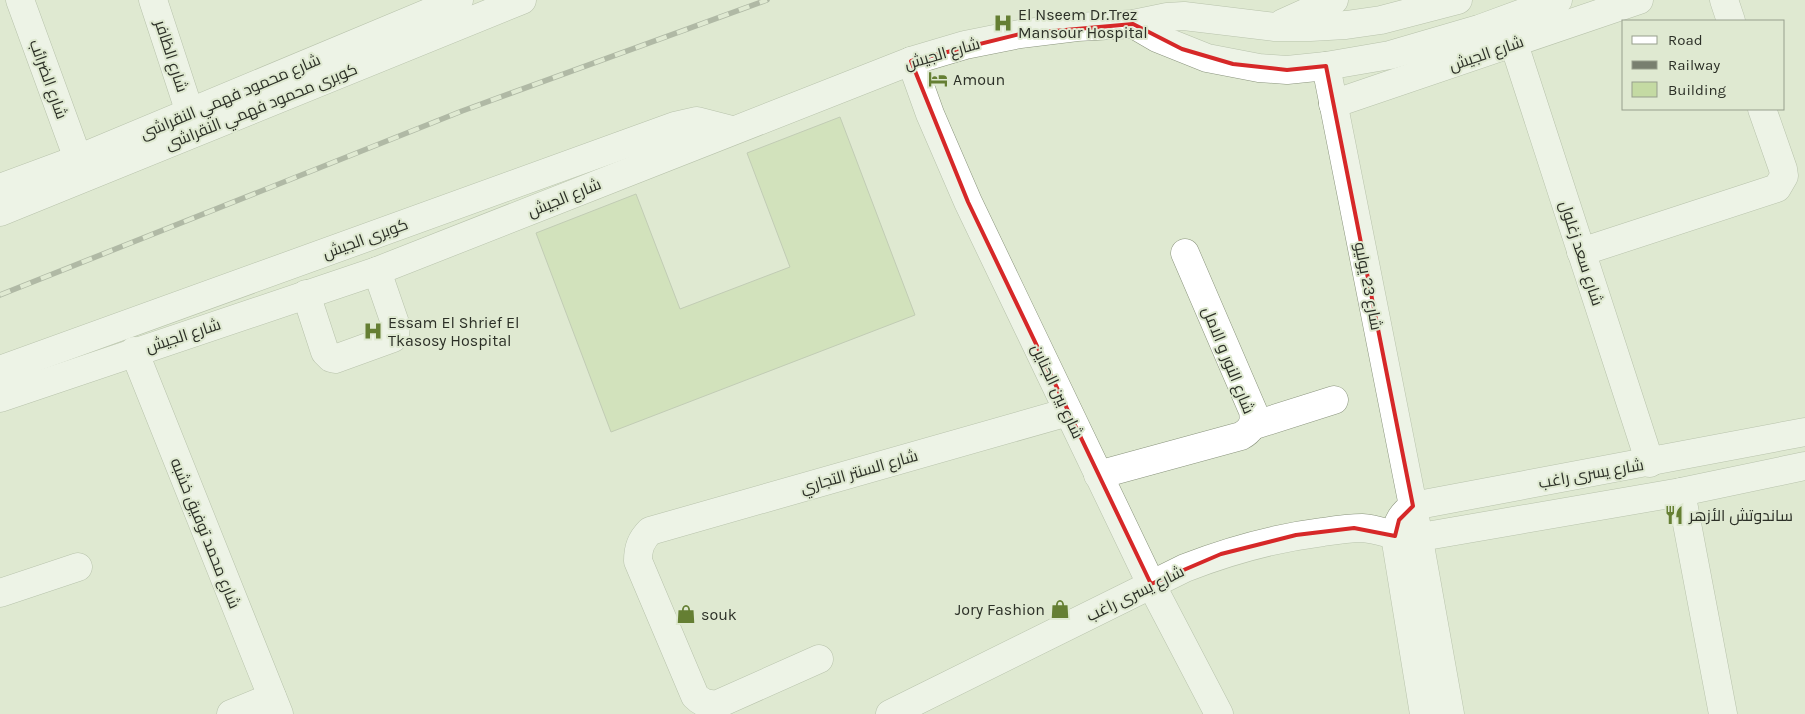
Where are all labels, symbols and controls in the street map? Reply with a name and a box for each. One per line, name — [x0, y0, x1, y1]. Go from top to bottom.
place label: El Nseem Dr.Trez Mansour Hospital — [1018, 5, 1148, 42]
hospital icon: El Nseem Dr.Trez Mansour Hospital — [992, 12, 1014, 34]
street label: شارع الظافر — [149, 17, 192, 95]
legend — [1622, 20, 1785, 110]
text: Road — [1668, 31, 1703, 49]
street label: شارع الجيش — [1446, 32, 1527, 77]
street label: شارع الجيش — [902, 34, 983, 75]
street label: شارع الضرائب — [24, 37, 72, 122]
street label: شارع محمود فهمي النقراشى — [137, 50, 325, 147]
text: Railway — [1668, 56, 1720, 74]
street label: كوبرى محمود فهمي النقراشى — [162, 59, 362, 157]
hotel icon: Amoun — [927, 68, 949, 90]
place label: Amoun — [953, 70, 1005, 89]
text: Building — [1668, 81, 1726, 99]
street label: شارع الجيش — [525, 174, 605, 223]
street label: شارع سعد زغلول — [1554, 198, 1607, 309]
street label: كوبرى الجيش — [320, 214, 411, 264]
street label: شارع 23 يوليو — [1349, 240, 1386, 332]
street label: شارع النور و الامل — [1197, 304, 1259, 417]
place label: Essam El Shrief El Tkasosy Hospital — [388, 313, 520, 350]
street label: شارع الجيش — [143, 314, 224, 358]
hospital icon: Essam El Shrief El Tkasosy Hospital — [362, 320, 384, 342]
street label: شارع بين الجناين — [1026, 341, 1088, 442]
street label: شارع السنتر التجاري — [798, 446, 921, 501]
street label: شارع محمد توفيق خشبه — [165, 455, 244, 612]
street label: شارع يسرى راغب — [1537, 455, 1646, 494]
restaurant icon: ساندوتش الأزهر — [1663, 504, 1685, 526]
place label: ساندوتش الأزهر — [1688, 506, 1793, 526]
street label: شارع يسرى راغب — [1083, 562, 1188, 627]
shop icon: Jory Fashion — [1049, 598, 1071, 620]
place label: Jory Fashion — [955, 600, 1045, 619]
shop icon: souk — [675, 603, 697, 625]
place label: souk — [701, 605, 737, 624]

